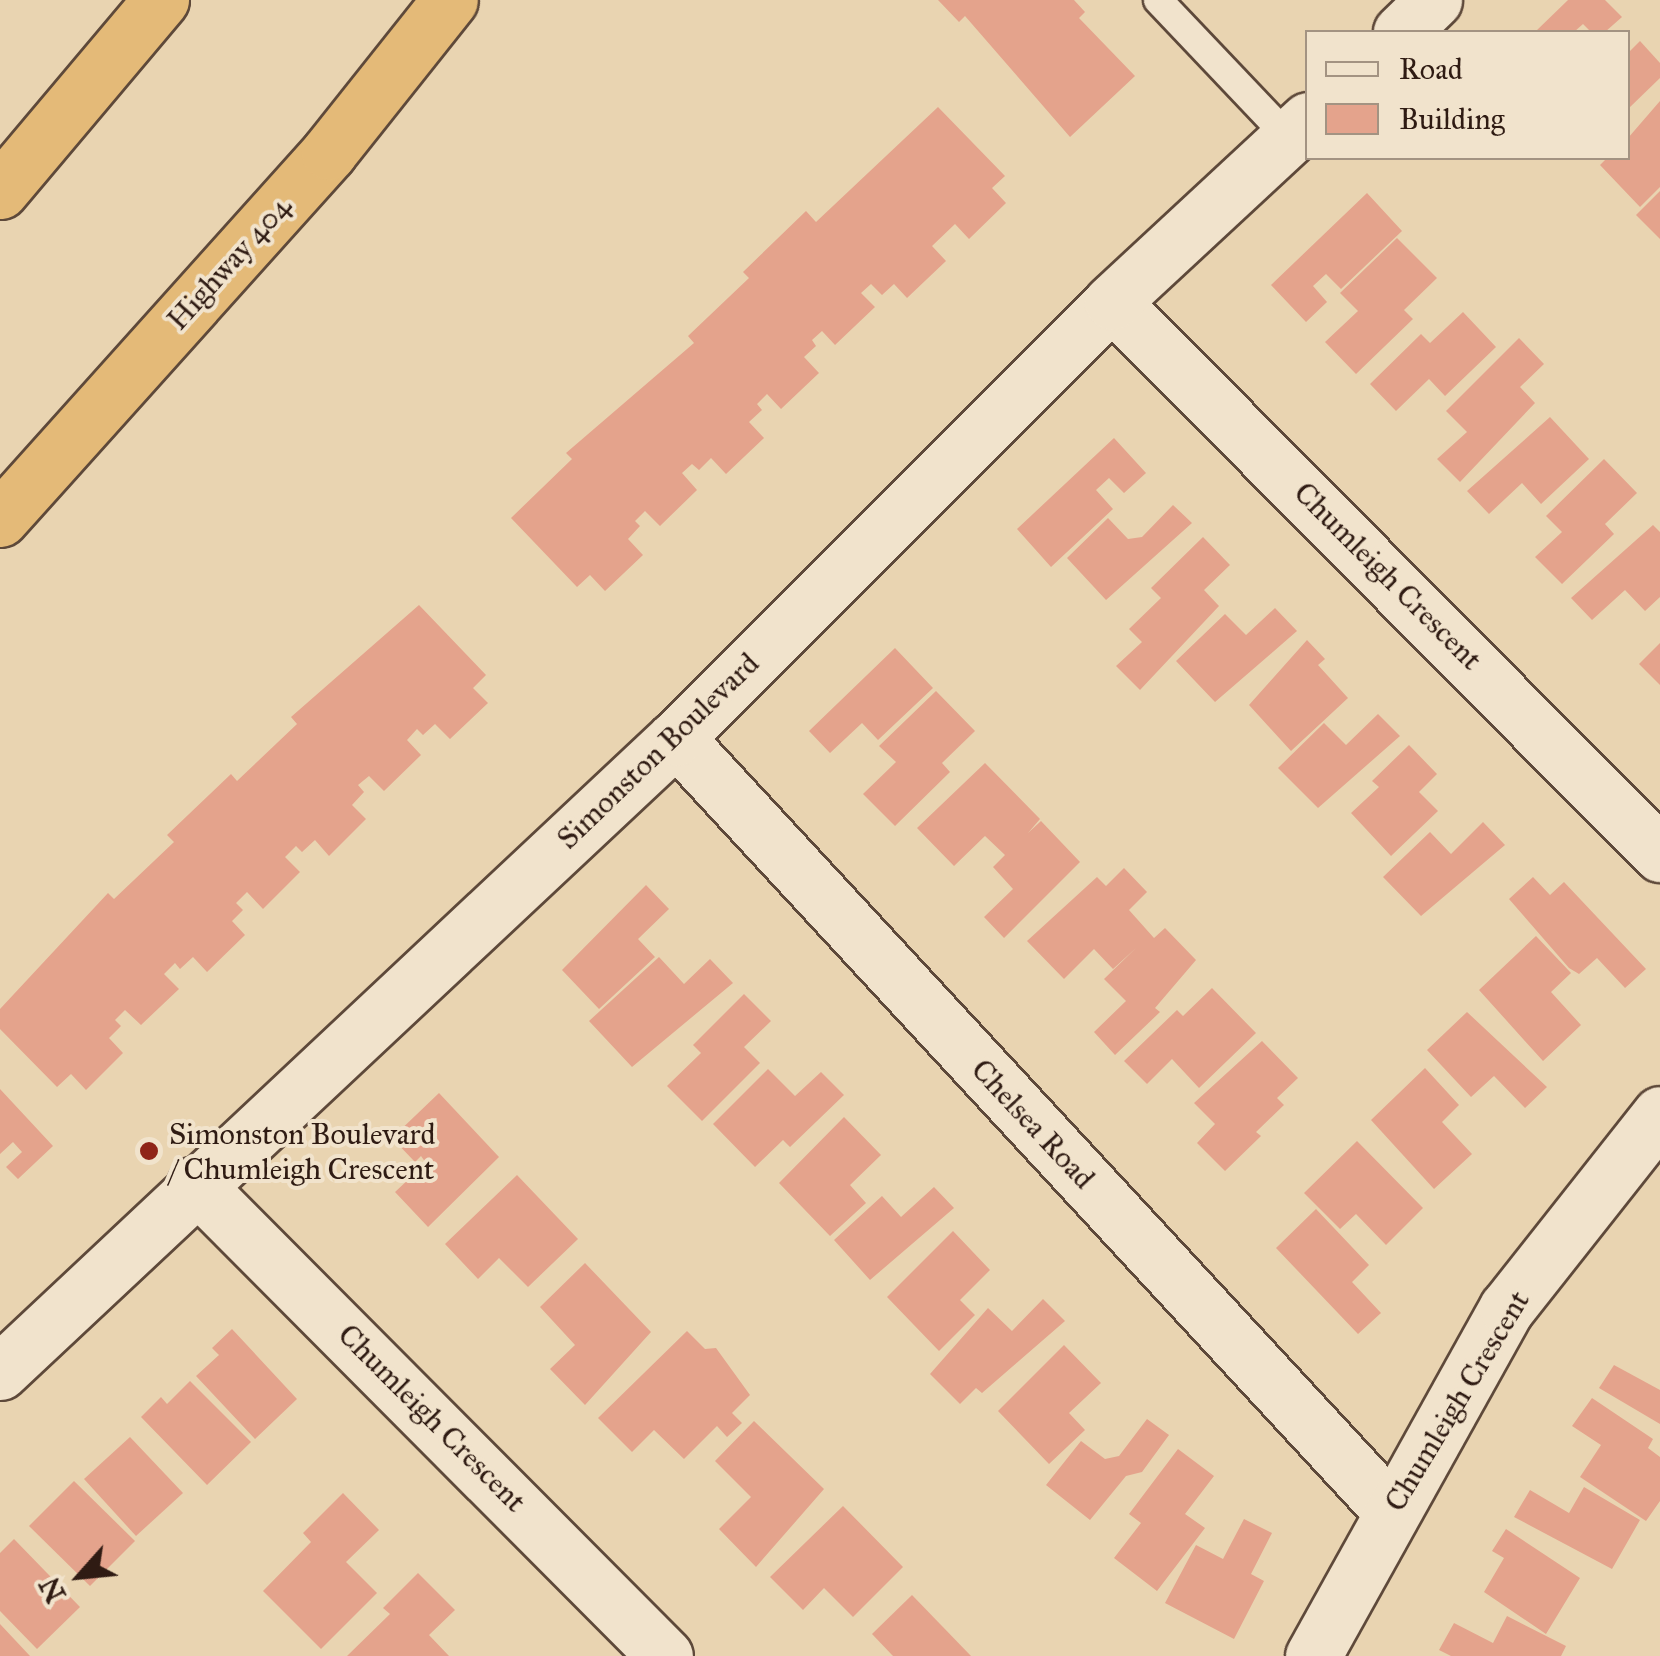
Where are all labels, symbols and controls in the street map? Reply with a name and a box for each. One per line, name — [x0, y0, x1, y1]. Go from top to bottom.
legend — [1305, 30, 1630, 160]
text: Road — [1399, 51, 1463, 87]
text: Building — [1399, 101, 1505, 137]
street label: Highway 404 — [159, 189, 299, 337]
street label: Chumleigh Crescent — [1287, 475, 1489, 677]
street label: Simonston Boulevard — [550, 645, 766, 857]
street label: Chelsea Road — [964, 1052, 1102, 1196]
place label: Simonston Boulevard / Chumleigh Crescent — [169, 1116, 435, 1186]
marker: Simonston Boulevard / Chumleigh Crescent — [138, 1140, 160, 1162]
street label: Chumleigh Crescent — [1377, 1284, 1537, 1518]
street label: Chumleigh Crescent — [331, 1317, 533, 1519]
north arrow — [30, 1526, 130, 1626]
text: N — [32, 1571, 74, 1608]

